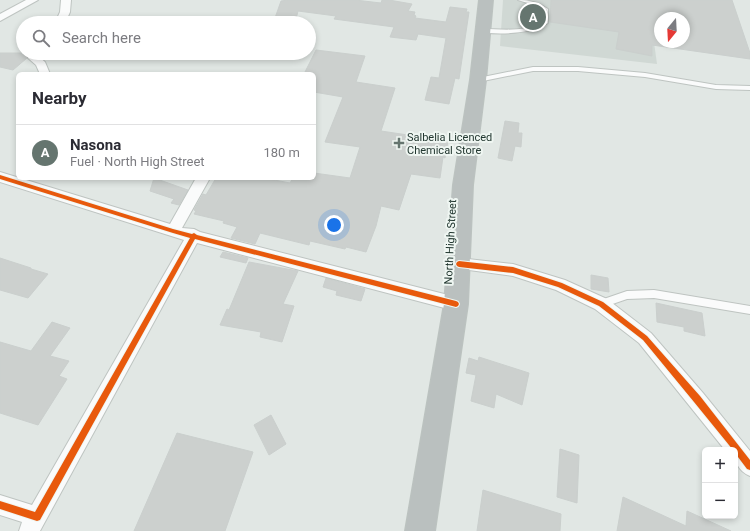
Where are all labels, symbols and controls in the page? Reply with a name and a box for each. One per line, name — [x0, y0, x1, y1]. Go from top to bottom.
pin: A — [520, 2, 546, 32]
north arrow — [654, 12, 690, 48]
search box — [16, 16, 316, 60]
icon: search — [30, 27, 52, 49]
text: Search here — [62, 29, 141, 47]
text: Nearby — [32, 88, 87, 108]
place label: Salbelia Licenced Chemical Store — [407, 131, 492, 157]
text: Nasona — [70, 136, 121, 154]
marker: Salbelia Licenced Chemical Store — [394, 138, 404, 148]
text: A — [41, 145, 49, 160]
text: 180 m — [263, 145, 300, 160]
text: Fuel · North High Street — [70, 154, 205, 169]
street label: North High Street — [442, 199, 459, 285]
your location — [324, 215, 344, 235]
map controls — [702, 447, 738, 519]
button: + — [702, 447, 738, 483]
button: − — [702, 483, 738, 519]

